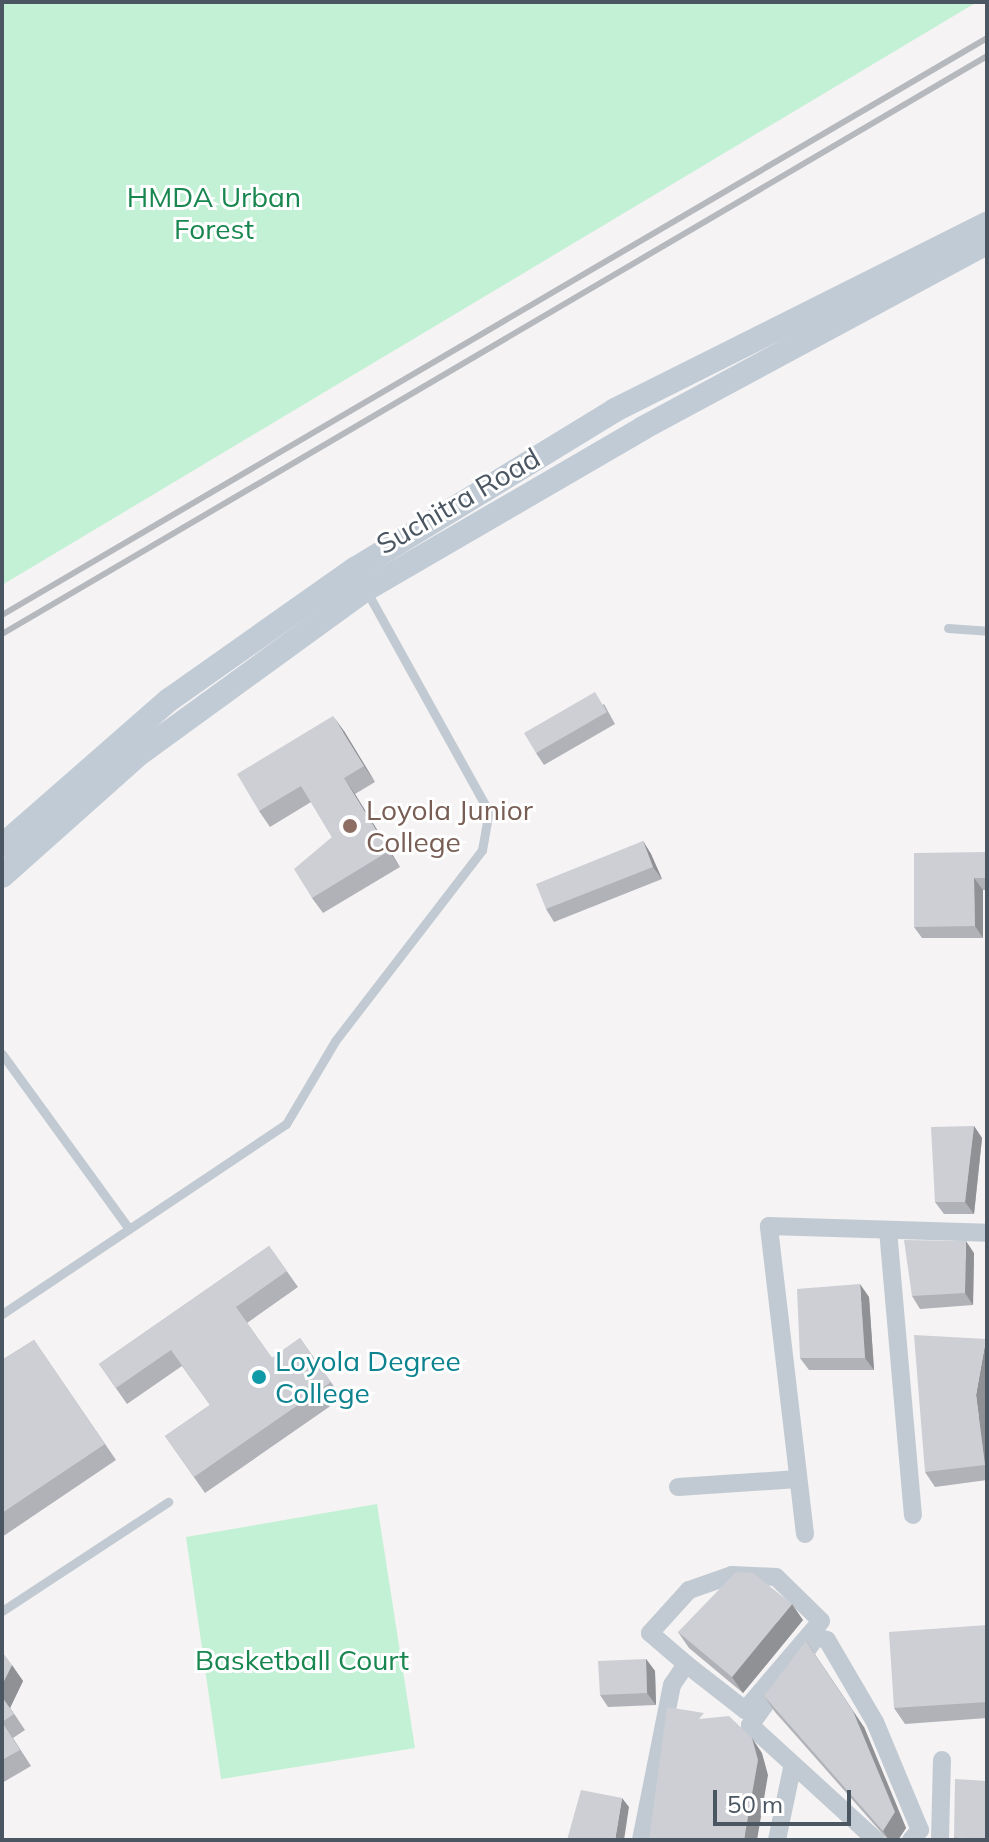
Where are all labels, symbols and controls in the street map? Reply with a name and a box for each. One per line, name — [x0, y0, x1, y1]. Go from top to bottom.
park label: HMDA Urban Forest — [127, 180, 301, 246]
street label: Suchitra Road — [370, 441, 546, 561]
place label: Loyola Junior College — [366, 793, 533, 859]
marker: Loyola Junior College — [341, 817, 359, 835]
place label: Loyola Degree College — [275, 1344, 461, 1410]
marker: Loyola Degree College — [250, 1368, 268, 1386]
park label: Basketball Court — [195, 1643, 409, 1677]
scale bar — [717, 1774, 855, 1824]
text: 50 m — [727, 1789, 783, 1819]

